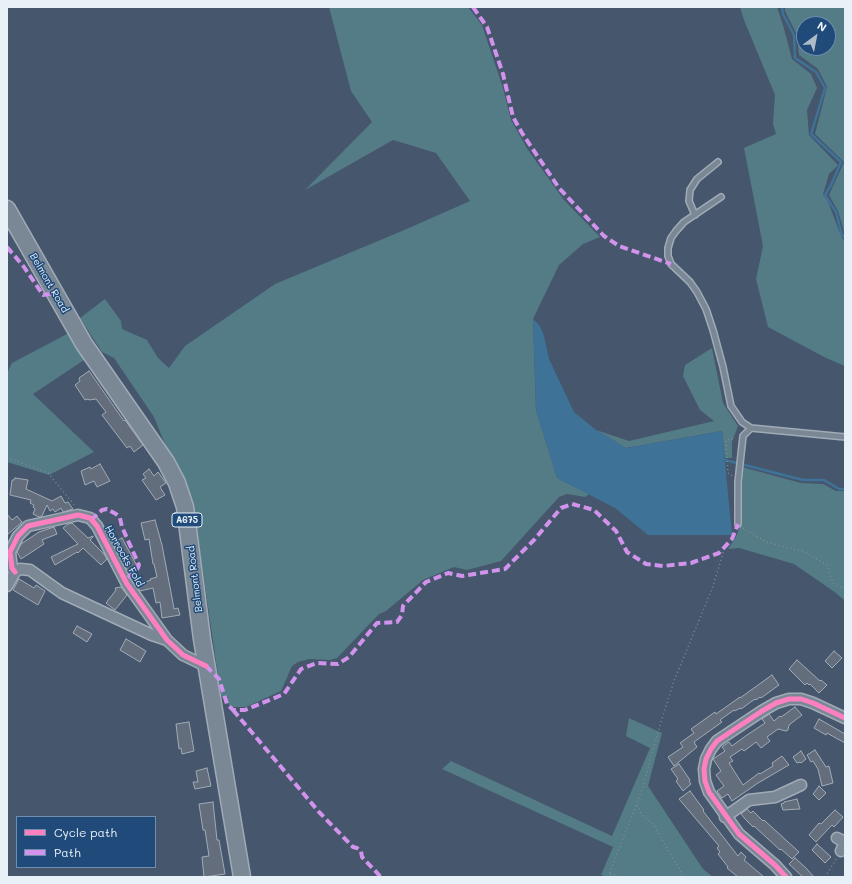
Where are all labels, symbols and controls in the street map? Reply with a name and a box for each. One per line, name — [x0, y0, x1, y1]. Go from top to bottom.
north arrow — [796, 16, 836, 56]
text: N — [815, 18, 830, 35]
street label: Belmont Road — [27, 251, 71, 315]
road number: A675 — [172, 513, 202, 527]
street label: Horrocks Fold — [102, 523, 146, 589]
street label: Belmont Road — [185, 545, 205, 613]
legend — [16, 816, 156, 868]
text: Cycle path — [54, 824, 117, 840]
text: Path — [54, 844, 81, 860]

